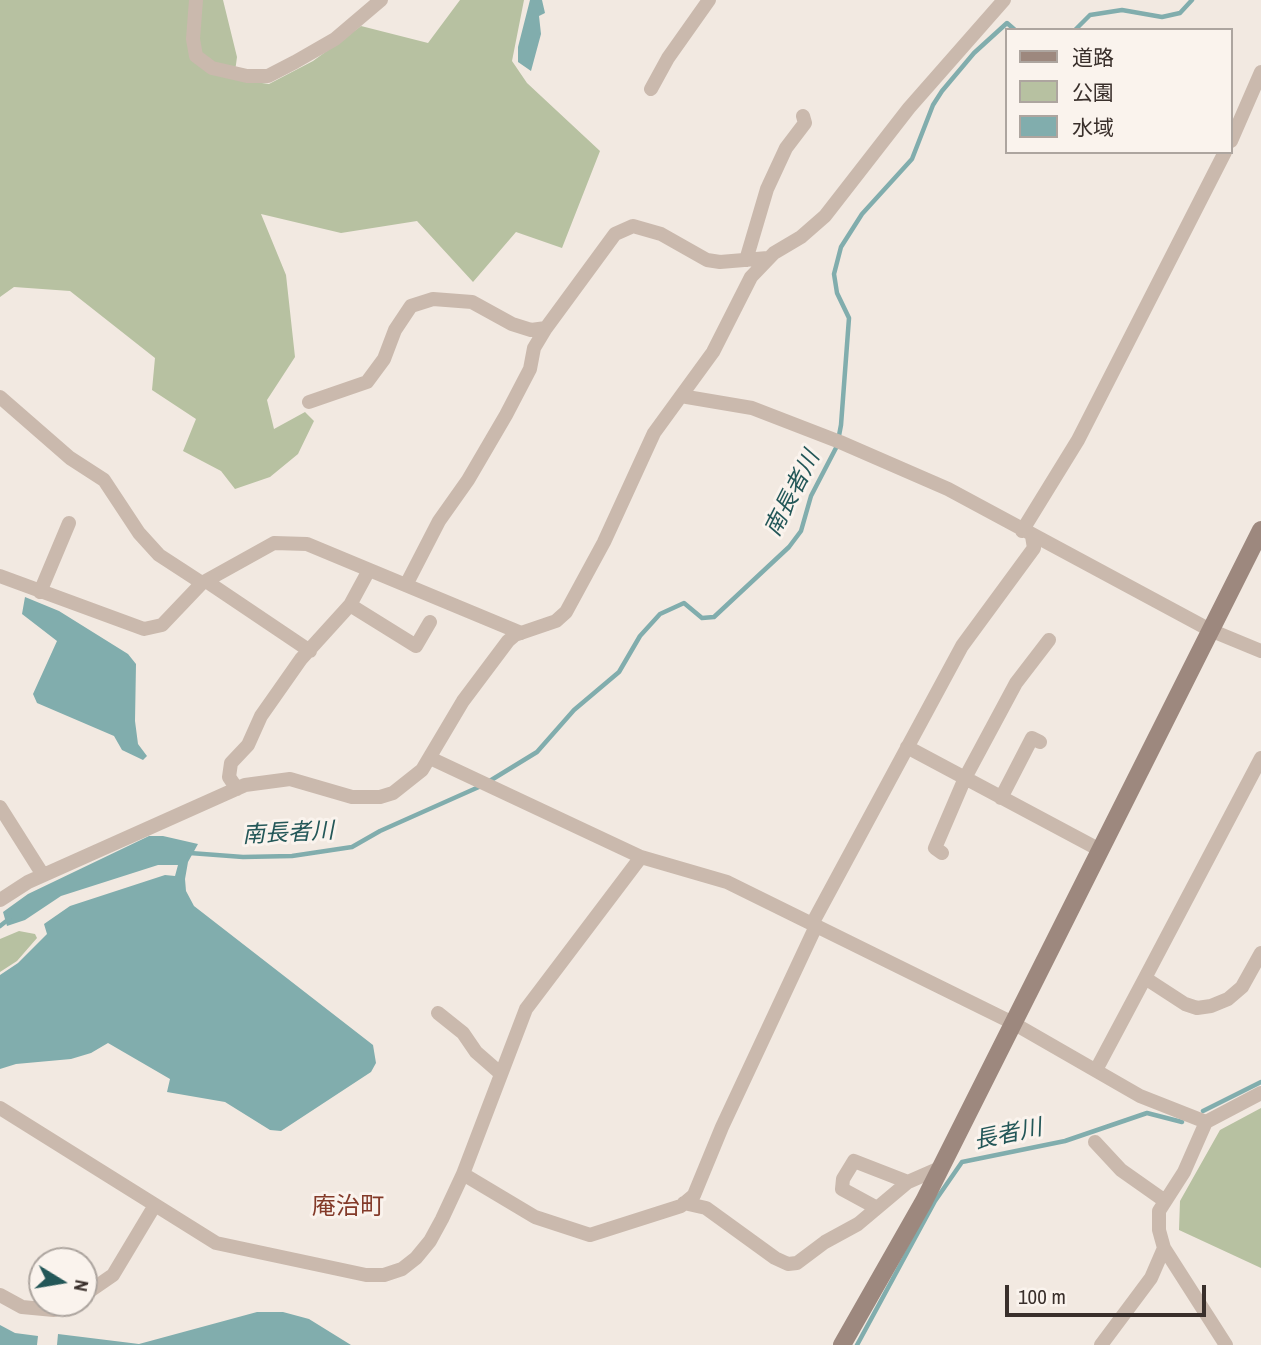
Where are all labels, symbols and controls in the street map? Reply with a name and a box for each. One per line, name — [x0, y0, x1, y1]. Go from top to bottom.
legend — [1006, 28, 1233, 154]
text: 道路 — [1072, 43, 1114, 72]
text: 公園 — [1072, 78, 1114, 107]
text: 水域 — [1072, 113, 1114, 142]
water label: 南長者川 — [760, 447, 826, 541]
water label: 南長者川 — [241, 818, 335, 850]
water label: 長者川 — [971, 1114, 1045, 1156]
district label: 庵治町 — [312, 1194, 384, 1222]
north arrow — [28, 1247, 98, 1317]
scale bar — [1009, 1272, 1210, 1316]
text: N — [68, 1278, 95, 1294]
text: 100 m — [1018, 1282, 1066, 1311]

